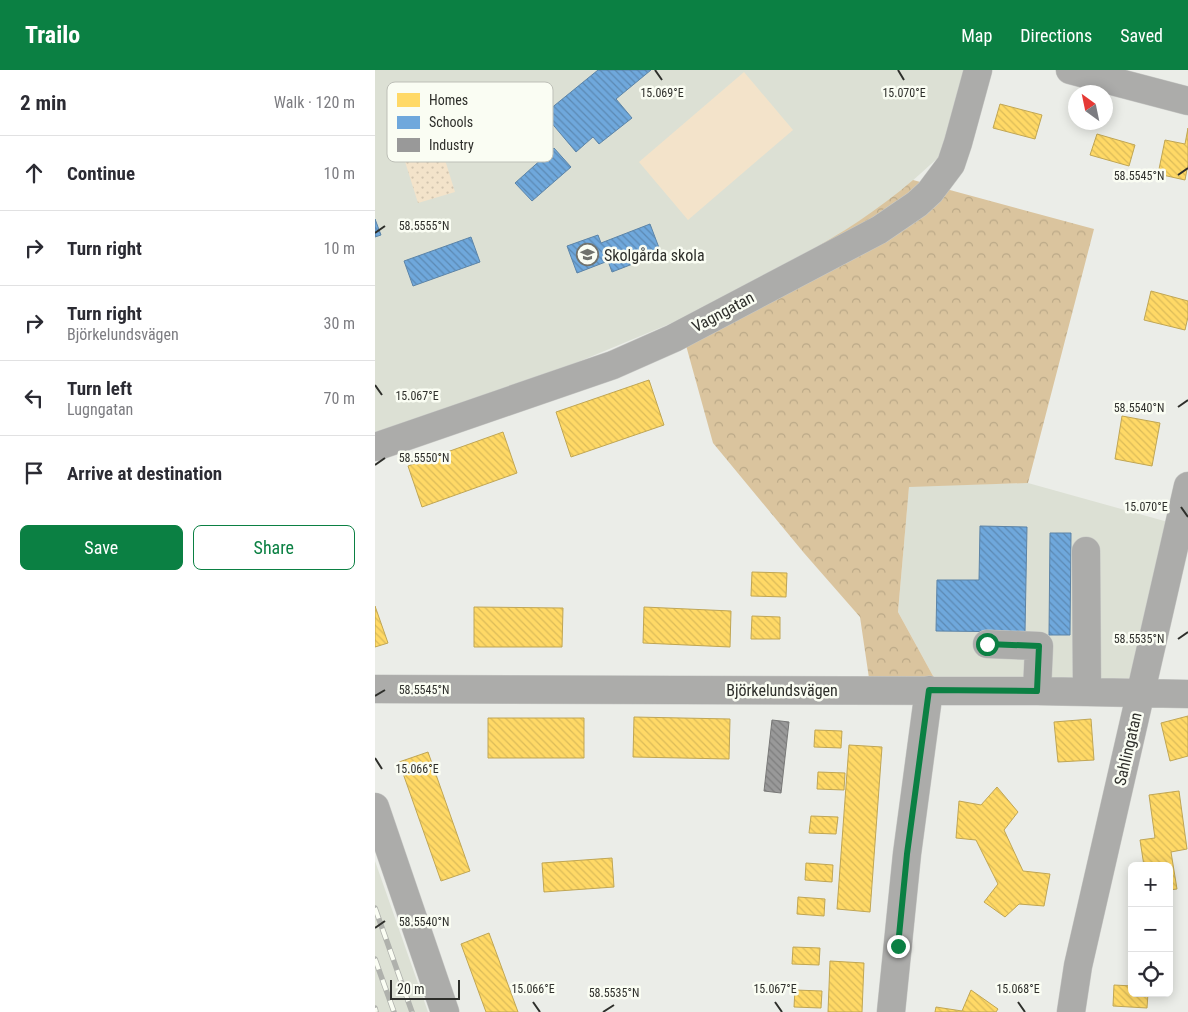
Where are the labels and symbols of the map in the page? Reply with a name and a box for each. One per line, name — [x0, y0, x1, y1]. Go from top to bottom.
legend — [387, 82, 553, 162]
north arrow — [1068, 85, 1113, 130]
text: 15.069°E — [640, 86, 684, 100]
text: 15.070°E — [882, 86, 926, 100]
text: Homes — [429, 92, 468, 108]
text: Schools — [429, 114, 473, 130]
text: Industry — [429, 137, 474, 153]
text: 58.5545°N — [1114, 169, 1164, 183]
text: 58.5555°N — [399, 219, 449, 233]
school or university icon: Skolgårda skola — [576, 243, 600, 267]
place label: Skolgårda skola — [604, 246, 705, 265]
street label: Vagngatan — [689, 288, 757, 336]
text: 15.067°E — [395, 389, 439, 403]
text: 58.5540°N — [1114, 401, 1164, 415]
text: 58.5550°N — [399, 451, 449, 465]
text: 15.070°E — [1124, 500, 1168, 514]
text: 58.5535°N — [1114, 632, 1164, 646]
route start — [976, 633, 999, 656]
street label: Björkelundsvägen — [726, 681, 838, 700]
text: 58.5545°N — [399, 683, 449, 697]
street label: Sahlingatan — [1110, 711, 1146, 787]
text: 15.066°E — [395, 762, 439, 776]
text: 58.5540°N — [399, 915, 449, 929]
route end — [887, 935, 910, 958]
scale bar — [390, 977, 460, 1000]
text: 15.066°E — [511, 982, 555, 996]
text: 15.067°E — [753, 982, 797, 996]
text: 15.068°E — [996, 982, 1040, 996]
text: 58.5535°N — [589, 986, 639, 1000]

